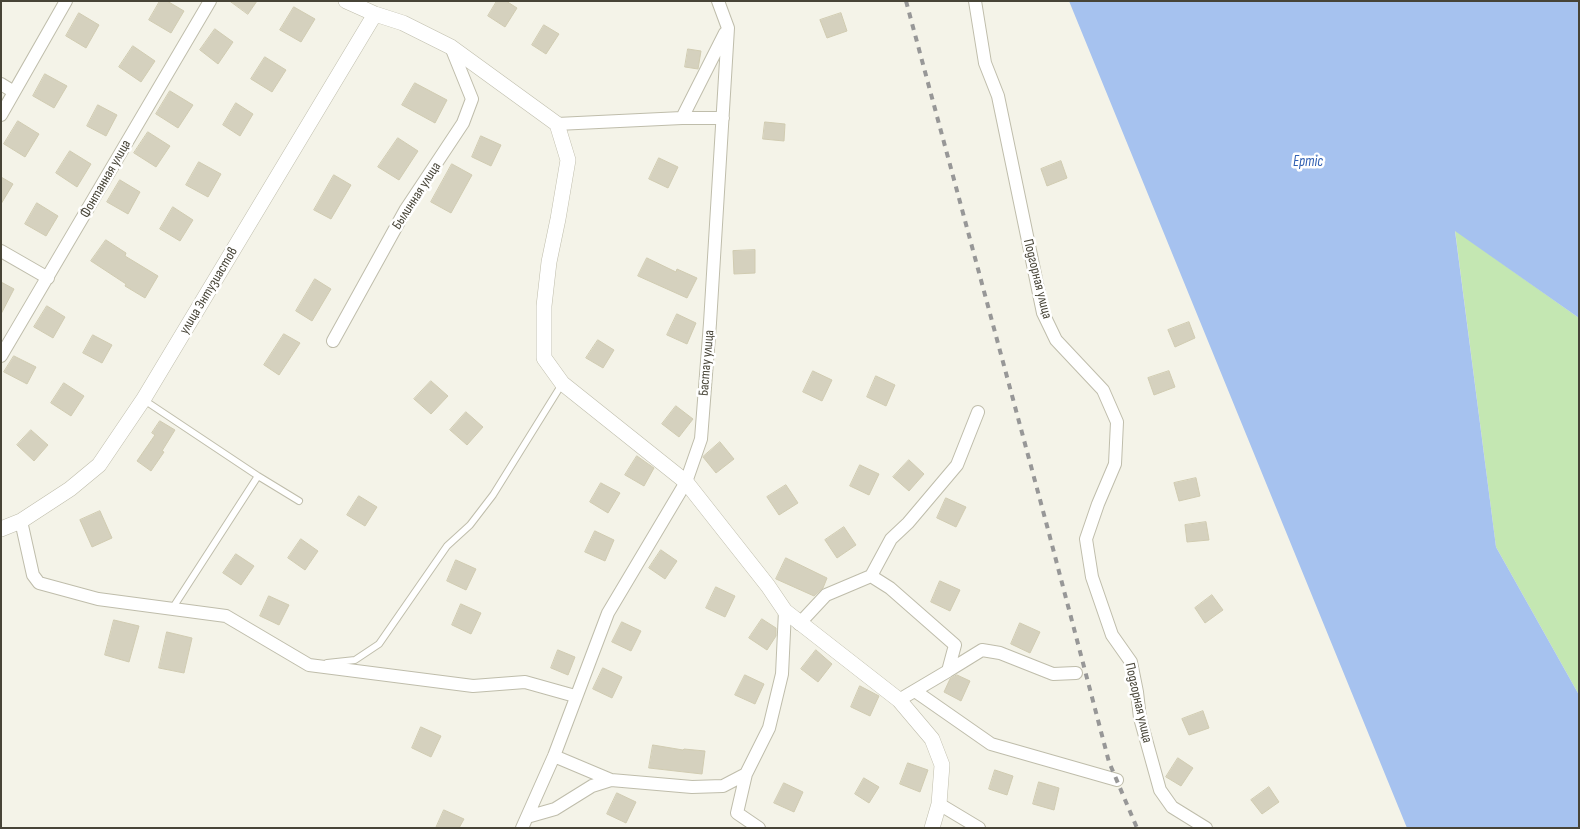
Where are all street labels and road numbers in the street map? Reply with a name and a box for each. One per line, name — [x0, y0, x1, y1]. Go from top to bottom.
street label: Фонтанная улица — [77, 137, 135, 221]
street label: Былинная улица — [389, 159, 445, 233]
street label: Подгорная улица — [1019, 237, 1055, 321]
street label: улица Энтузиастов — [176, 244, 242, 338]
street label: Бастау улица — [696, 329, 718, 397]
street label: Подгорная улица — [1121, 661, 1155, 745]

